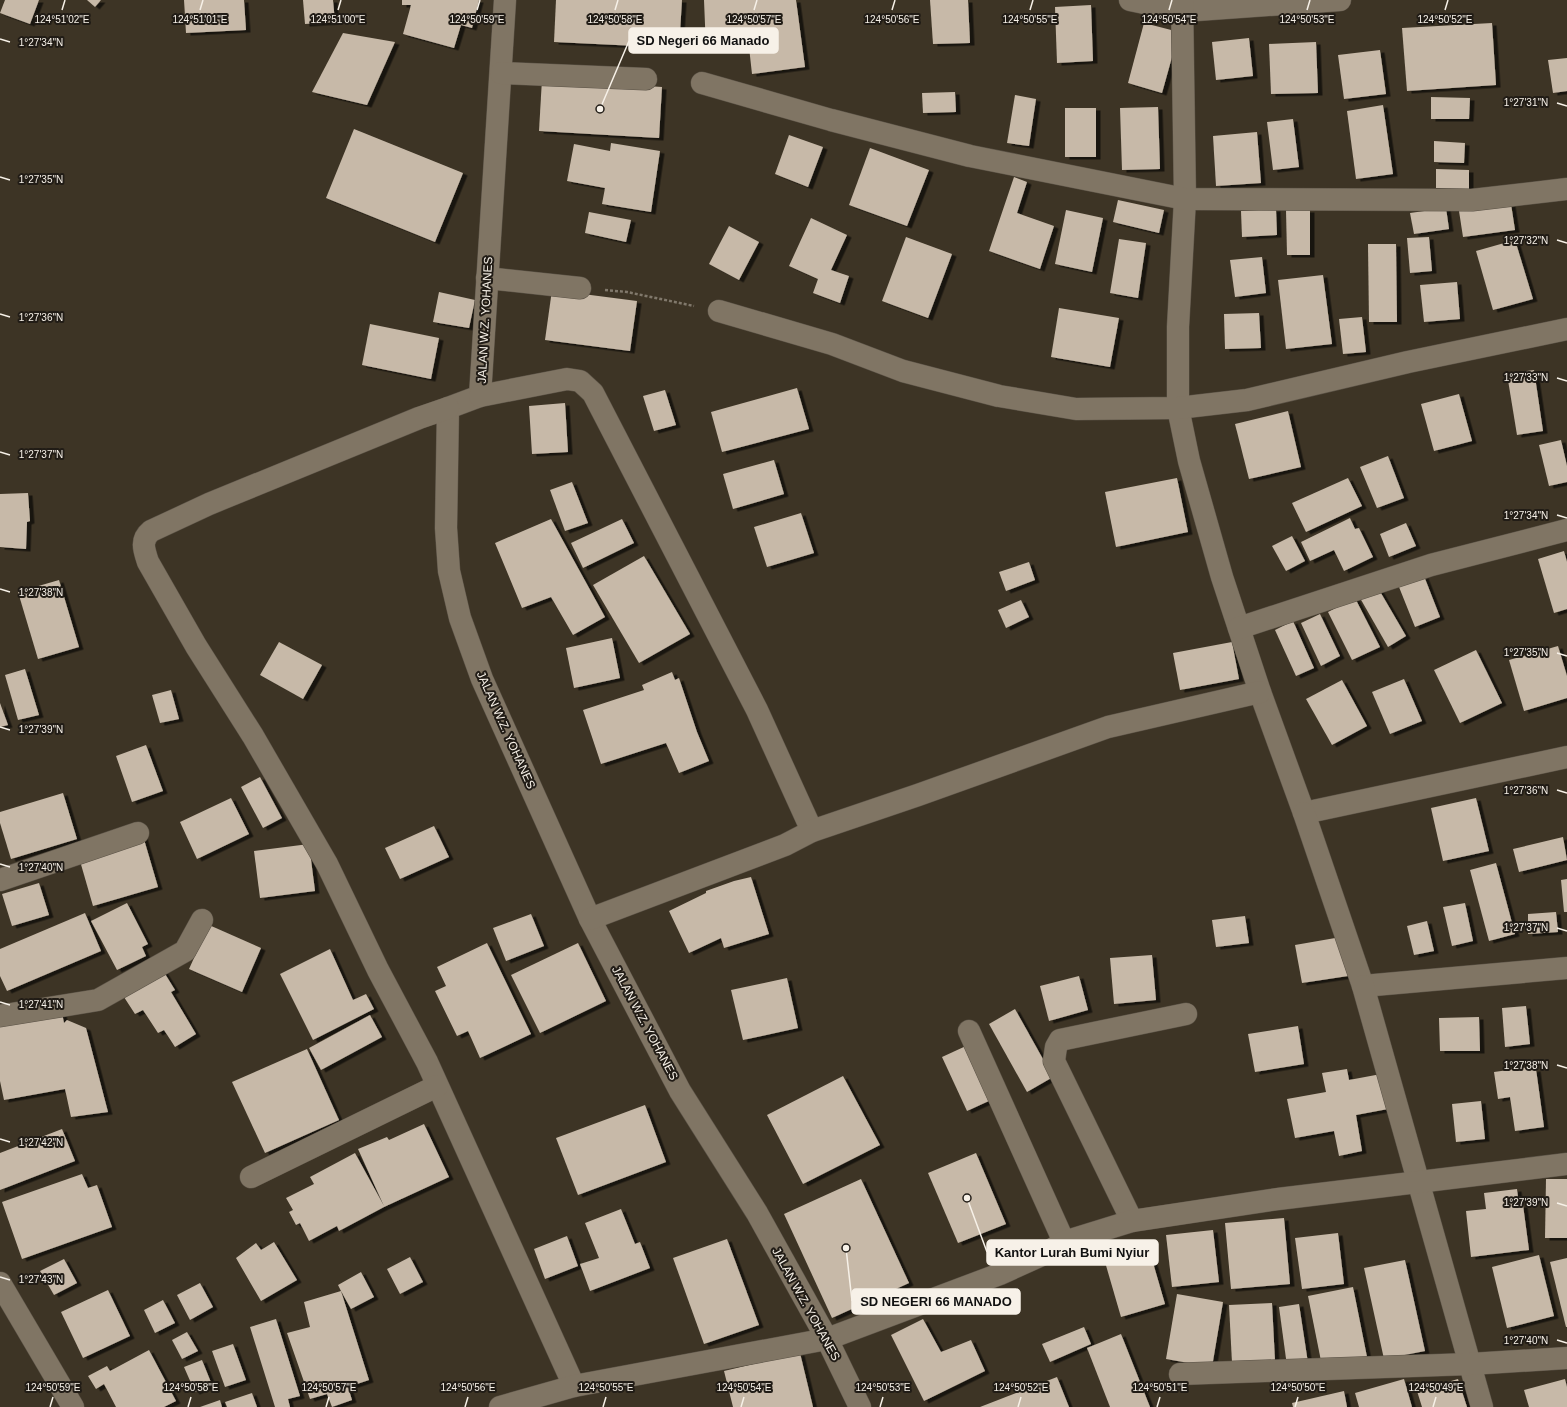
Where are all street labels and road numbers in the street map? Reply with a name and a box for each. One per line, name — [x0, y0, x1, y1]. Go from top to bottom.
street label: JALAN W.Z. YOHANES — [475, 256, 495, 384]
street label: JALAN W.Z. YOHANES — [474, 669, 538, 791]
street label: JALAN W.Z. YOHANES — [609, 964, 681, 1082]
street label: JALAN W.Z. YOHANES — [769, 1245, 843, 1363]

